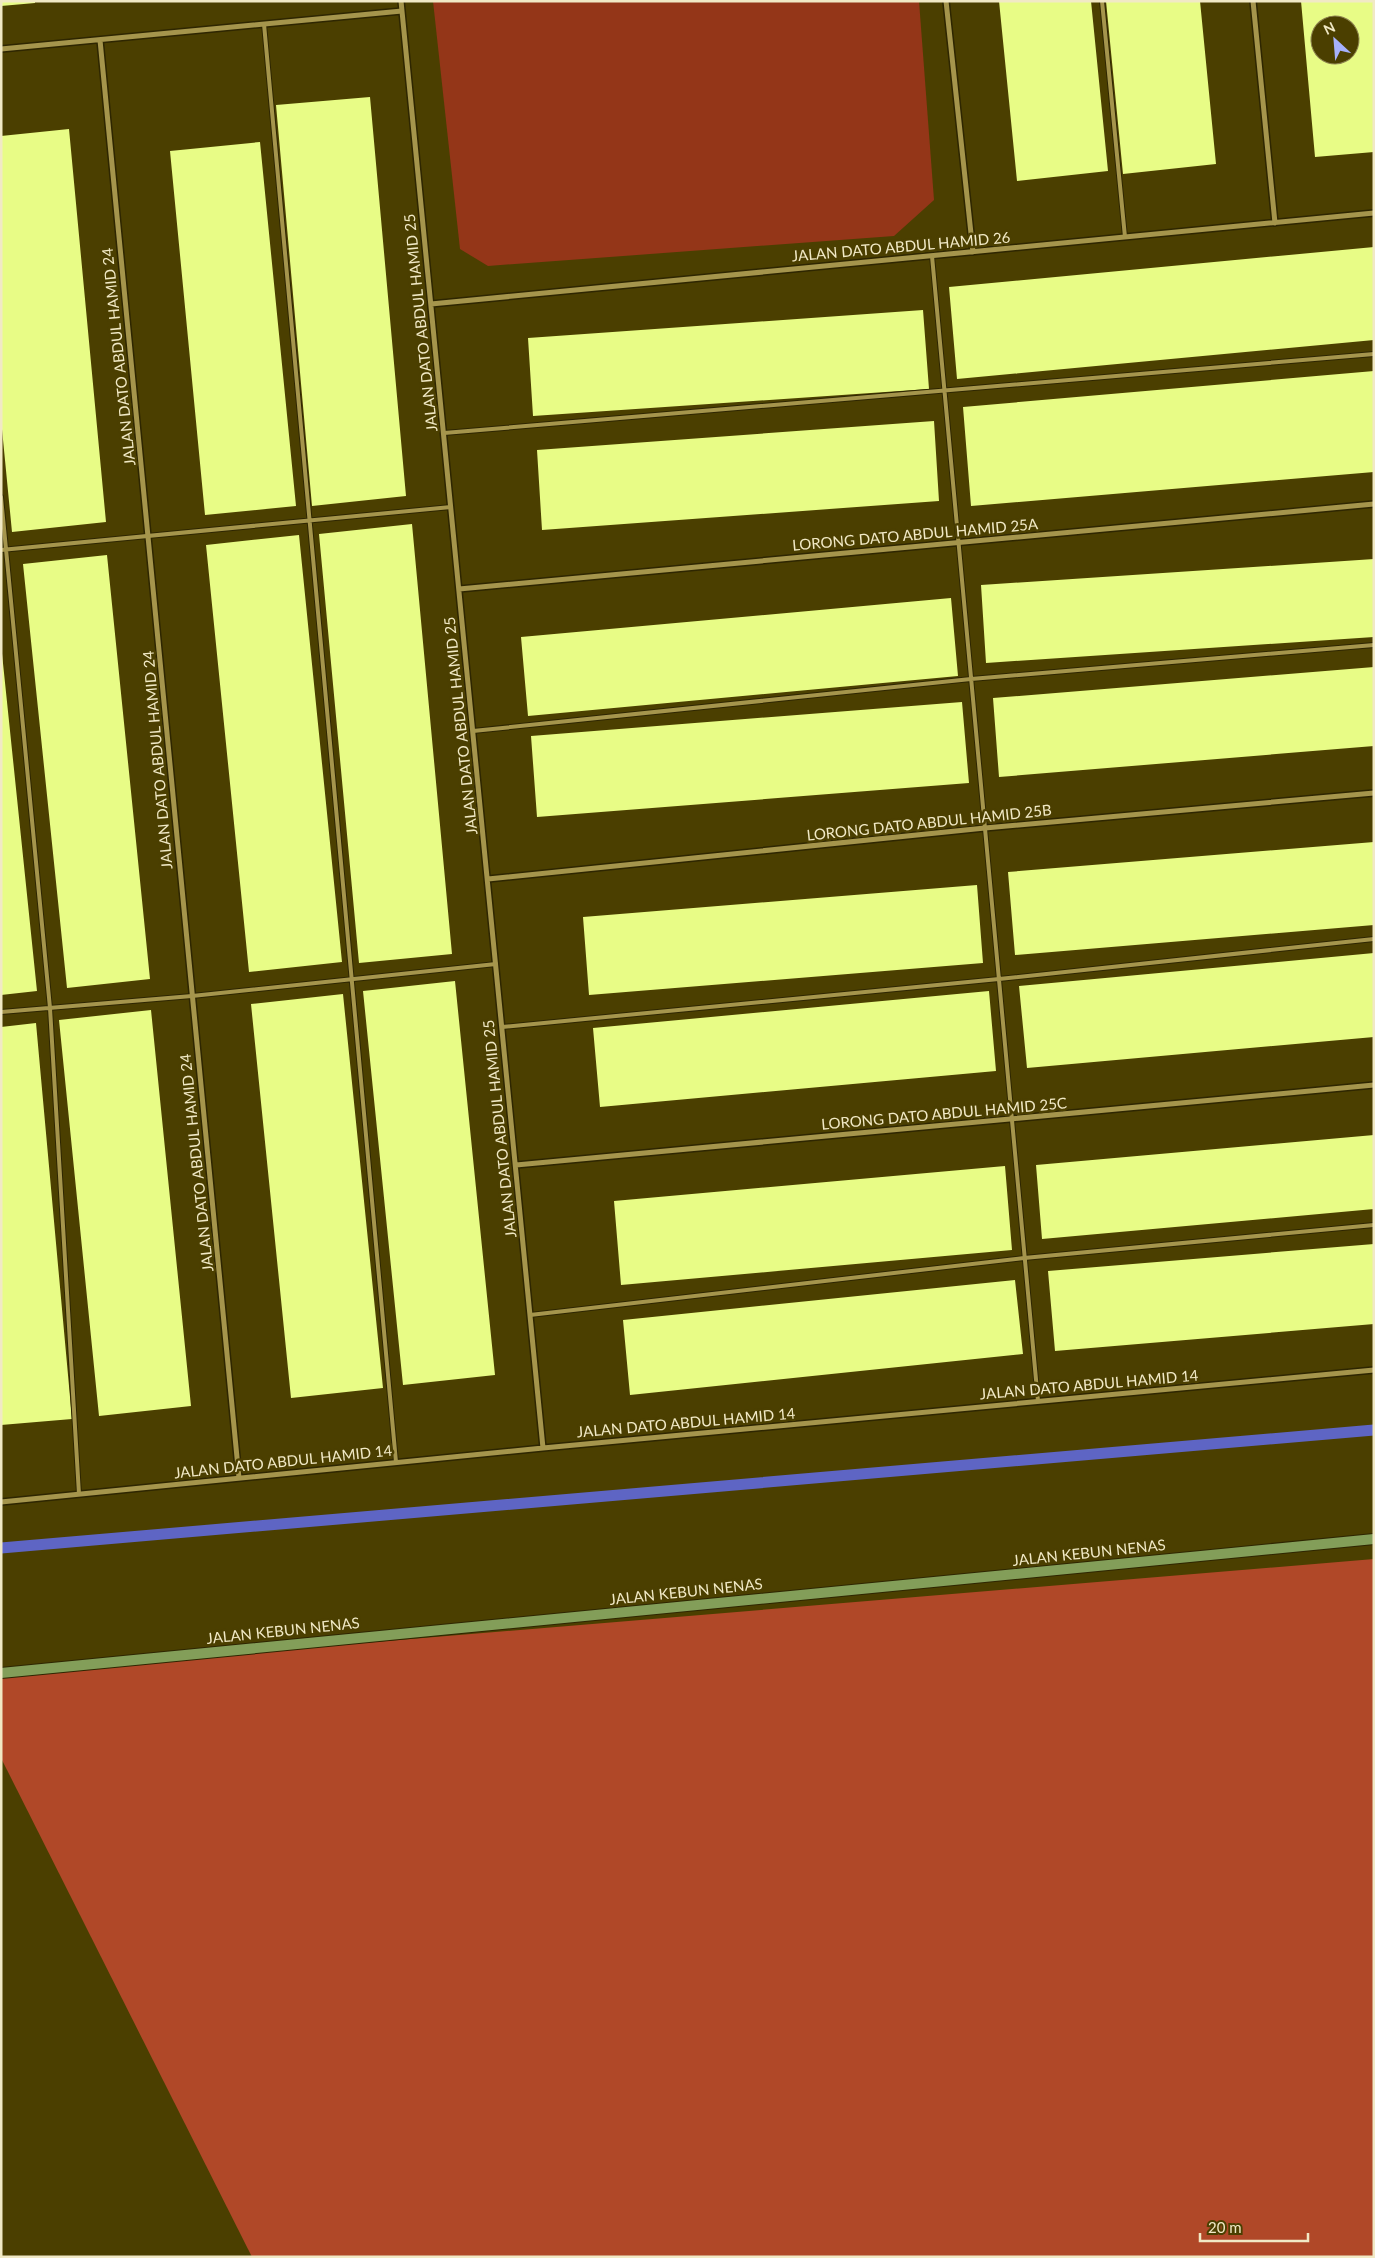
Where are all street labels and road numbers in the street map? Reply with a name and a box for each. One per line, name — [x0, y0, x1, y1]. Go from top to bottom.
street label: JALAN DATO ABDUL HAMID 25 — [400, 213, 440, 433]
street label: JALAN DATO ABDUL HAMID 26 — [791, 227, 1011, 265]
street label: JALAN DATO ABDUL HAMID 24 — [98, 247, 138, 467]
street label: LORONG DATO ABDUL HAMID 25A — [791, 514, 1039, 554]
street label: JALAN DATO ABDUL HAMID 25 — [440, 616, 480, 836]
street label: JALAN DATO ABDUL HAMID 24 — [138, 650, 176, 870]
street label: LORONG DATO ABDUL HAMID 25B — [806, 800, 1052, 844]
street label: JALAN DATO ABDUL HAMID 25 — [479, 1019, 519, 1239]
street label: JALAN DATO ABDUL HAMID 24 — [176, 1053, 216, 1273]
street label: LORONG DATO ABDUL HAMID 25C — [820, 1093, 1068, 1133]
street label: JALAN DATO ABDUL HAMID 14 — [979, 1365, 1199, 1403]
street label: JALAN DATO ABDUL HAMID 14 — [576, 1403, 796, 1441]
street label: JALAN DATO ABDUL HAMID 14 — [173, 1441, 393, 1481]
street label: JALAN KEBUN NENAS — [1011, 1535, 1167, 1569]
street label: JALAN KEBUN NENAS — [608, 1574, 764, 1608]
street label: JALAN KEBUN NENAS — [205, 1613, 361, 1647]

